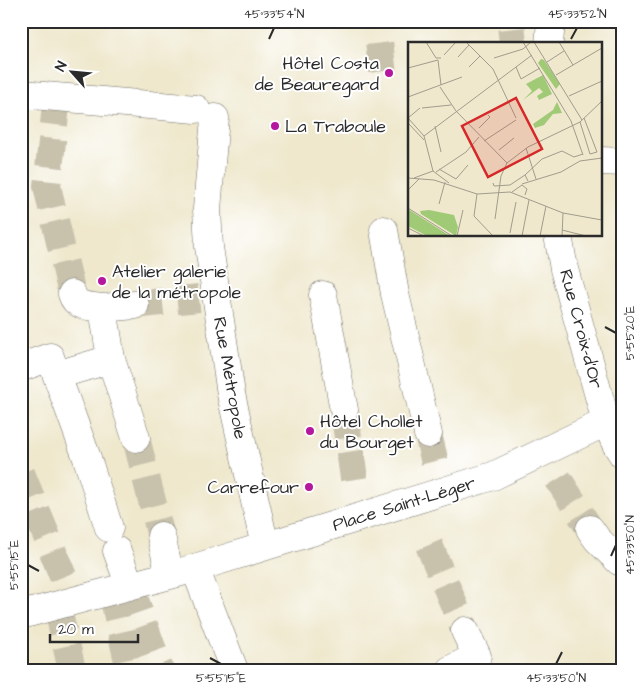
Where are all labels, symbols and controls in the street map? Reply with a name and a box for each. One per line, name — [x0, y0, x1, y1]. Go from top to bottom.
text: 45°33'54"N — [244, 6, 305, 23]
text: 45°33'52"N — [547, 6, 607, 23]
inset map — [408, 42, 602, 236]
north arrow — [48, 48, 98, 98]
place label: Hôtel Costa de Beauregard — [255, 51, 379, 98]
text: N — [50, 58, 72, 75]
marker: Hôtel Costa de Beauregard — [383, 67, 395, 79]
place label: La Traboule — [285, 114, 386, 139]
marker: La Traboule — [269, 120, 281, 132]
place label: Atelier galerie de la métropole — [112, 259, 241, 305]
street label: Rue Croix-d'Or — [553, 267, 609, 392]
marker: Atelier galerie de la métropole — [96, 275, 108, 287]
text: 5°55'20"E — [622, 306, 639, 360]
street label: Rue Métropole — [207, 315, 253, 441]
place label: Hôtel Chollet du Bourget — [320, 409, 423, 456]
marker: Hôtel Chollet du Bourget — [304, 425, 316, 437]
street label: Place Saint-Léger — [329, 470, 479, 539]
place label: Carrefour — [208, 475, 299, 500]
marker: Carrefour — [303, 481, 315, 493]
text: 45°33'50"N — [622, 515, 639, 575]
text: 5°55'15"E — [6, 540, 23, 590]
scale bar — [50, 611, 138, 643]
text: 20 m — [58, 619, 94, 640]
text: 5°55'15"E — [196, 670, 246, 687]
text: 45°33'50"N — [526, 670, 586, 687]

